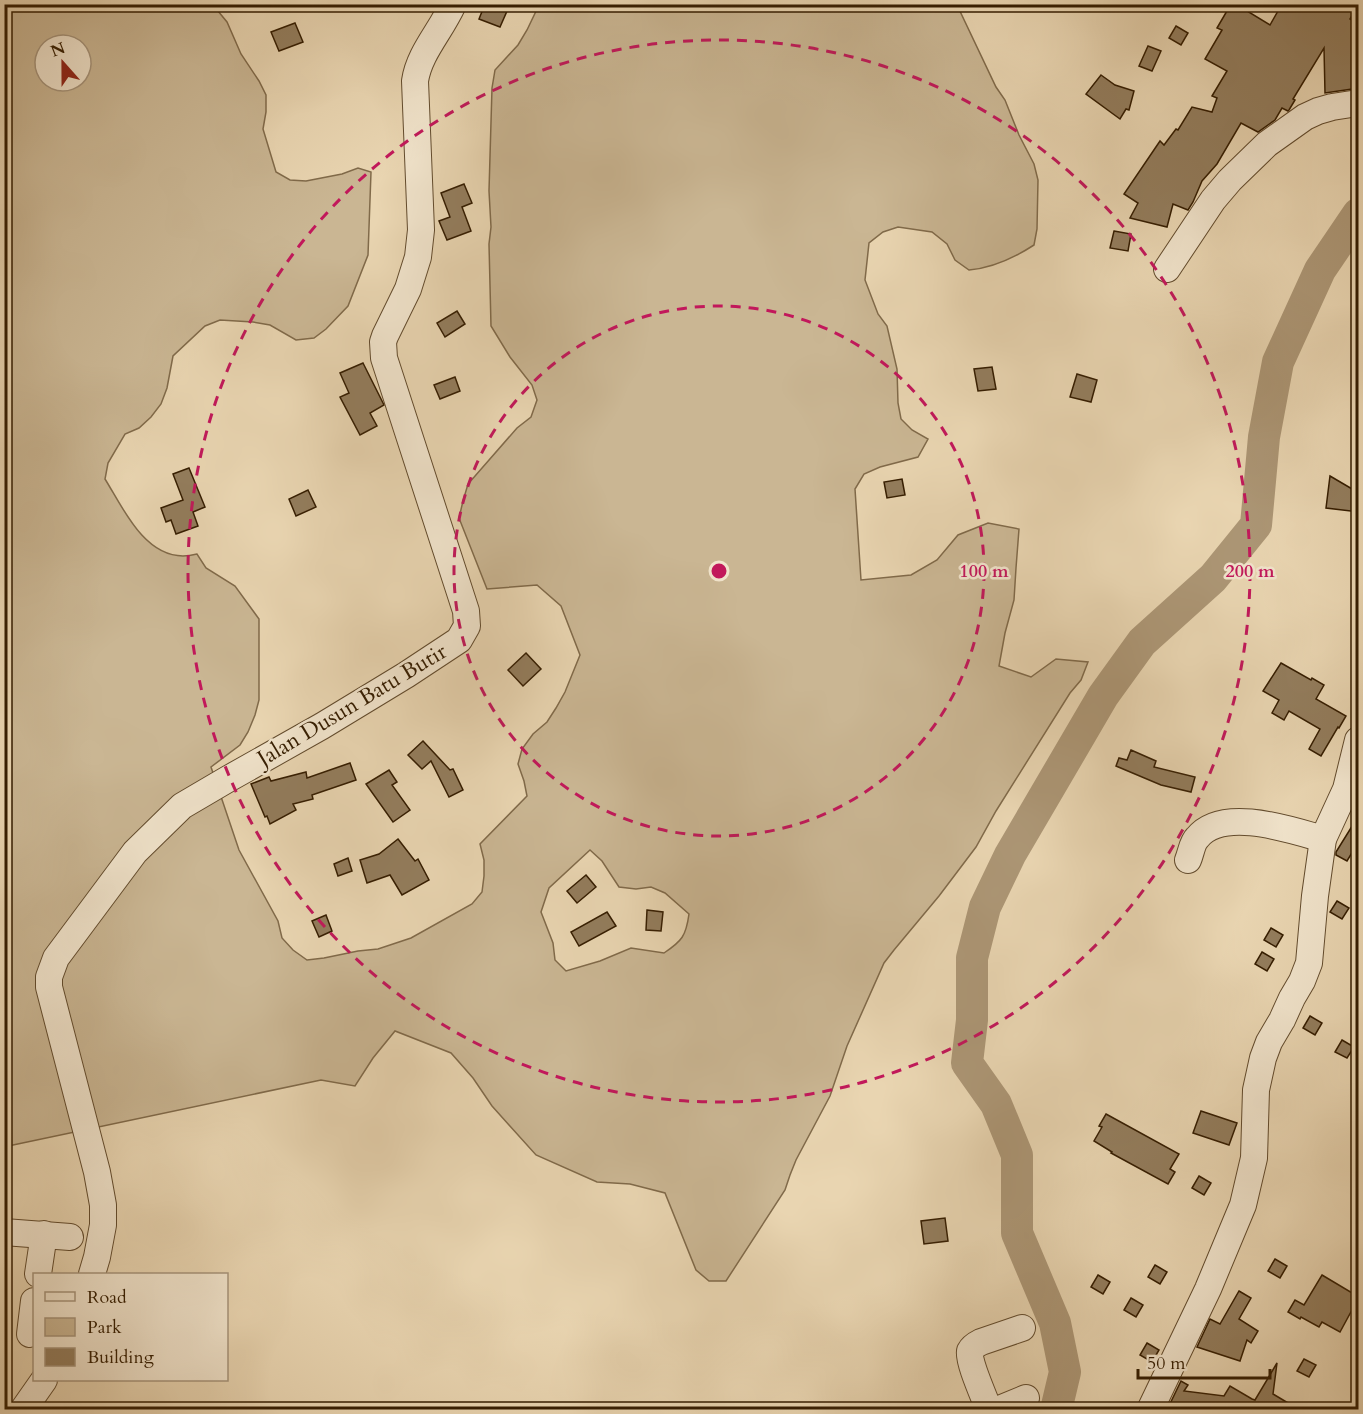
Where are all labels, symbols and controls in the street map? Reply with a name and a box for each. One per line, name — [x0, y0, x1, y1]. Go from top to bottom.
north arrow — [33, 33, 93, 93]
text: N — [48, 37, 69, 63]
text: 100 m — [959, 559, 1009, 584]
text: 200 m — [1225, 559, 1275, 584]
centre of rings — [709, 561, 729, 581]
street label: Jalan Dusun Batu Butir — [249, 636, 453, 775]
legend — [33, 1273, 228, 1381]
text: Road — [87, 1285, 127, 1310]
text: Park — [87, 1315, 122, 1340]
scale bar — [1138, 1342, 1270, 1380]
text: Building — [87, 1345, 155, 1370]
text: 50 m — [1147, 1351, 1186, 1376]

